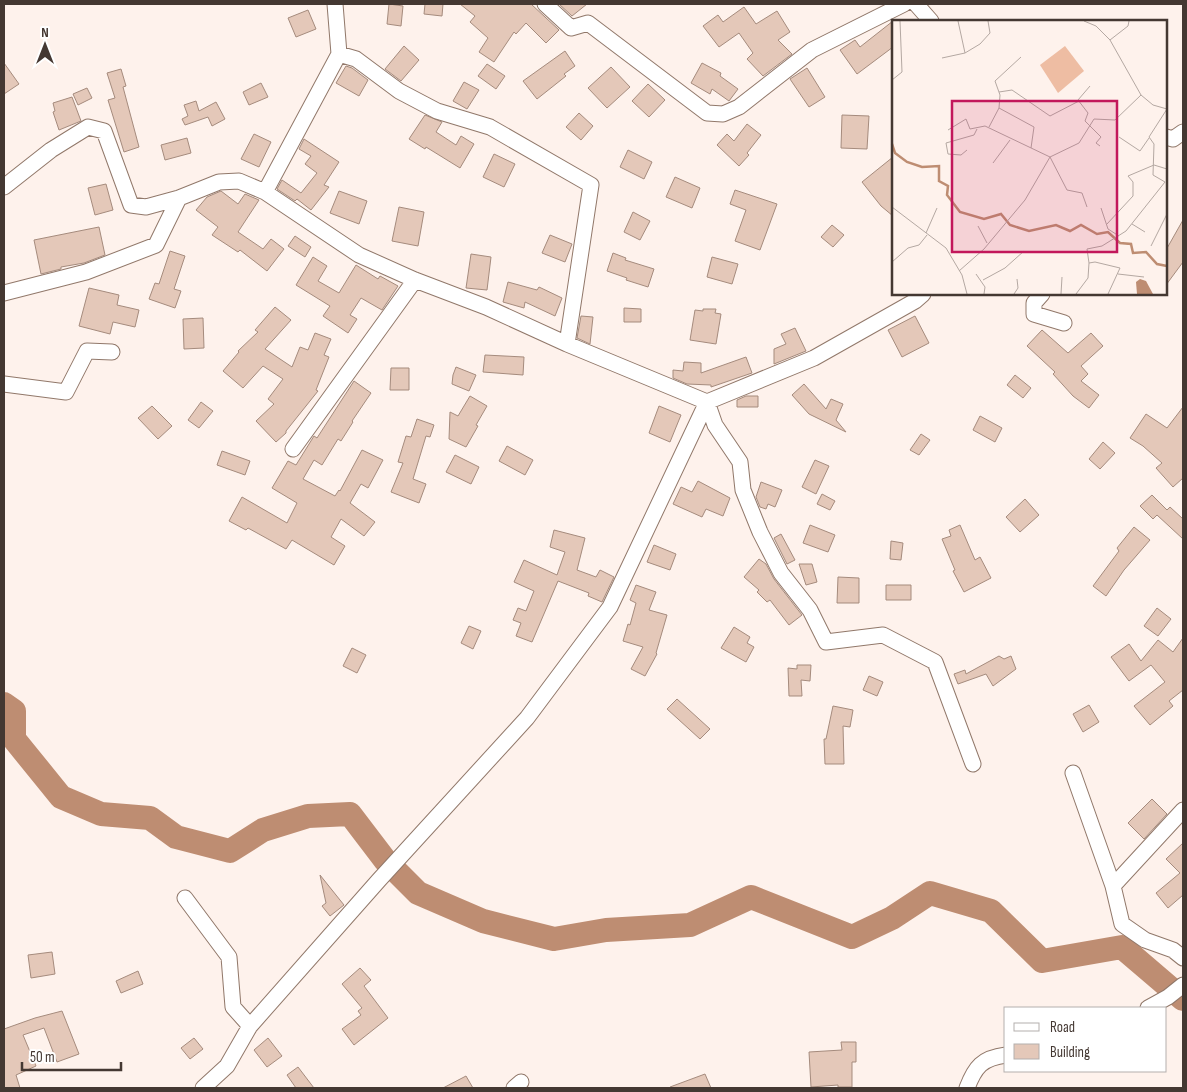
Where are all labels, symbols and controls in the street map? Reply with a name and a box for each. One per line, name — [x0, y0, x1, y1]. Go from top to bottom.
north arrow — [20, 20, 70, 70]
inset map — [892, 20, 1167, 295]
text: N — [41, 24, 49, 41]
legend — [1004, 1007, 1167, 1072]
text: Road — [1050, 1018, 1075, 1037]
scale bar — [22, 1040, 121, 1072]
text: Building — [1050, 1043, 1090, 1062]
text: 50 m — [30, 1048, 55, 1067]

